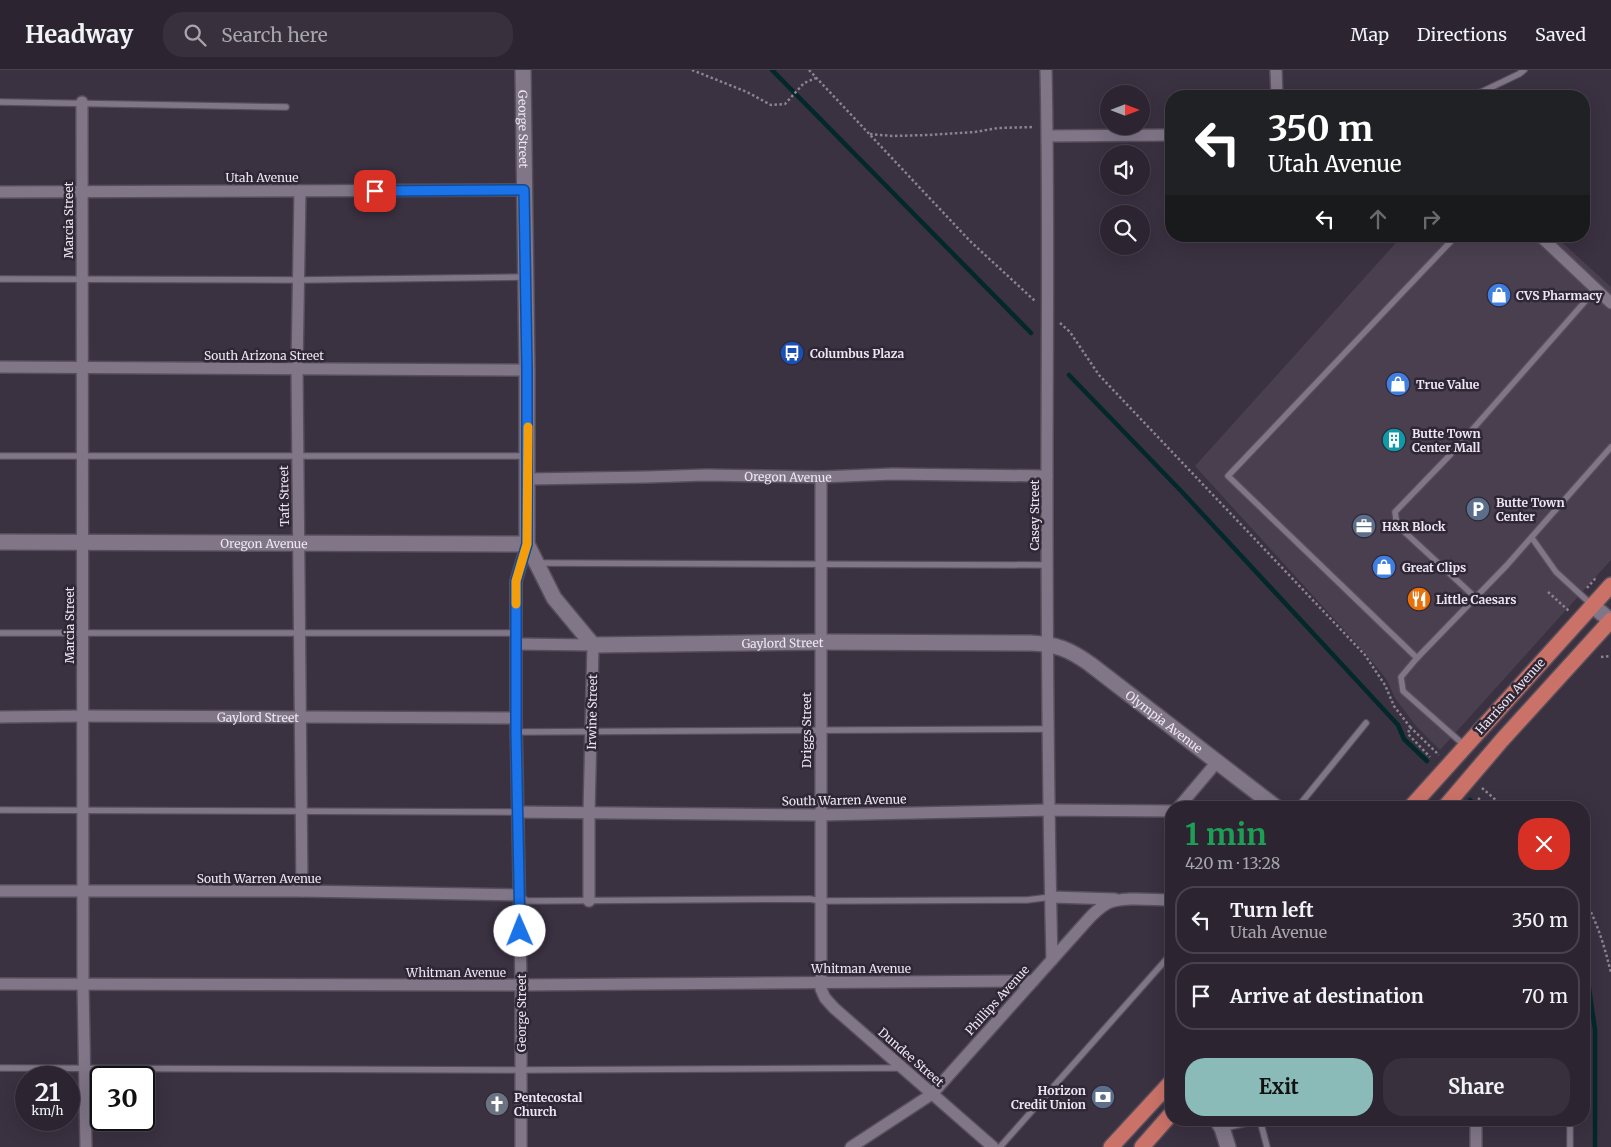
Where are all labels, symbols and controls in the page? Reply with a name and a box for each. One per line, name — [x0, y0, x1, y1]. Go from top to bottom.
search box — [163, 12, 513, 57]
text: Headway — [25, 19, 133, 50]
icon: search — [181, 21, 209, 49]
text: Search here — [221, 23, 328, 47]
text: Map — [1351, 23, 1389, 46]
text: Directions — [1417, 23, 1507, 46]
text: Saved — [1535, 23, 1586, 46]
north arrow — [1100, 85, 1150, 135]
map controls — [1100, 85, 1150, 255]
street label: George Street — [516, 90, 532, 169]
text: 350 m — [1268, 107, 1373, 151]
icon: left — [1185, 110, 1250, 175]
button: sound — [1100, 145, 1150, 195]
text: Utah Avenue — [1268, 150, 1401, 178]
street label: Utah Avenue — [226, 170, 298, 185]
pin — [354, 170, 396, 212]
icon: arrive — [361, 177, 389, 205]
street label: Marcia Street — [61, 181, 76, 258]
button: search — [1100, 205, 1150, 255]
icon: left — [1311, 205, 1339, 233]
icon: ahead — [1364, 205, 1392, 233]
icon: right — [1417, 205, 1445, 233]
shop icon: CVS Pharmacy — [1486, 282, 1512, 308]
place label: CVS Pharmacy — [1516, 288, 1603, 303]
bus stop icon: Columbus Plaza — [779, 340, 805, 366]
place label: Columbus Plaza — [810, 346, 905, 361]
street label: South Arizona Street — [204, 348, 324, 363]
shop icon: True Value — [1385, 371, 1411, 397]
place label: True Value — [1416, 377, 1480, 392]
place label: Butte Town Center Mall — [1412, 426, 1481, 455]
building icon: Butte Town Center Mall — [1381, 427, 1407, 453]
street label: Taft Street — [276, 465, 292, 527]
street label: Oregon Avenue — [744, 468, 832, 485]
street label: Casey Street — [1027, 479, 1042, 550]
place label: Butte Town Center — [1496, 495, 1565, 524]
parking icon: Butte Town Center — [1465, 496, 1491, 522]
office icon: H&R Block — [1351, 513, 1377, 539]
place label: H&R Block — [1382, 519, 1446, 534]
street label: Oregon Avenue — [220, 535, 308, 551]
shop icon: Great Clips — [1371, 554, 1397, 580]
place label: Great Clips — [1402, 560, 1466, 575]
street label: Marcia Street — [62, 586, 77, 663]
restaurant icon: Little Caesars — [1406, 586, 1432, 612]
place label: Little Caesars — [1436, 592, 1516, 607]
street label: Gaylord Street — [741, 634, 824, 651]
street label: Harrison Avenue — [1472, 655, 1548, 737]
street label: Irwine Street — [584, 674, 600, 750]
street label: Olympia Avenue — [1123, 687, 1206, 756]
street label: Driggs Street — [799, 692, 814, 768]
street label: Gaylord Street — [217, 709, 299, 724]
street label: South Warren Avenue — [782, 791, 906, 809]
text: 1 min — [1185, 815, 1267, 853]
button: close — [1518, 818, 1570, 870]
text: 420 m · 13:28 — [1185, 853, 1280, 873]
street label: South Warren Avenue — [197, 871, 321, 886]
text: Turn left — [1230, 898, 1314, 922]
position arrow — [493, 904, 545, 956]
icon: left — [1187, 906, 1215, 934]
text: 350 m — [1512, 908, 1568, 932]
text: Utah Avenue — [1230, 922, 1327, 942]
street label: Whitman Avenue — [810, 961, 911, 976]
street label: Phillips Avenue — [962, 962, 1032, 1038]
street label: Whitman Avenue — [405, 965, 506, 980]
street label: George Street — [514, 974, 529, 1052]
icon: arrive — [1187, 982, 1215, 1010]
text: Arrive at destination — [1230, 984, 1424, 1008]
text: 70 m — [1522, 984, 1568, 1008]
street label: Dundee Street — [875, 1024, 947, 1090]
button: Exit — [1185, 1058, 1373, 1116]
button: Share — [1383, 1058, 1570, 1116]
speed limit sign: 30 — [90, 1066, 155, 1131]
text: 21 — [35, 1076, 60, 1108]
place label: Horizon Credit Union — [1011, 1083, 1086, 1112]
bank icon: Horizon Credit Union — [1090, 1084, 1116, 1110]
place label: Pentecostal Church — [514, 1090, 582, 1119]
church icon: Pentecostal Church — [484, 1091, 510, 1117]
text: km/h — [32, 1103, 63, 1118]

